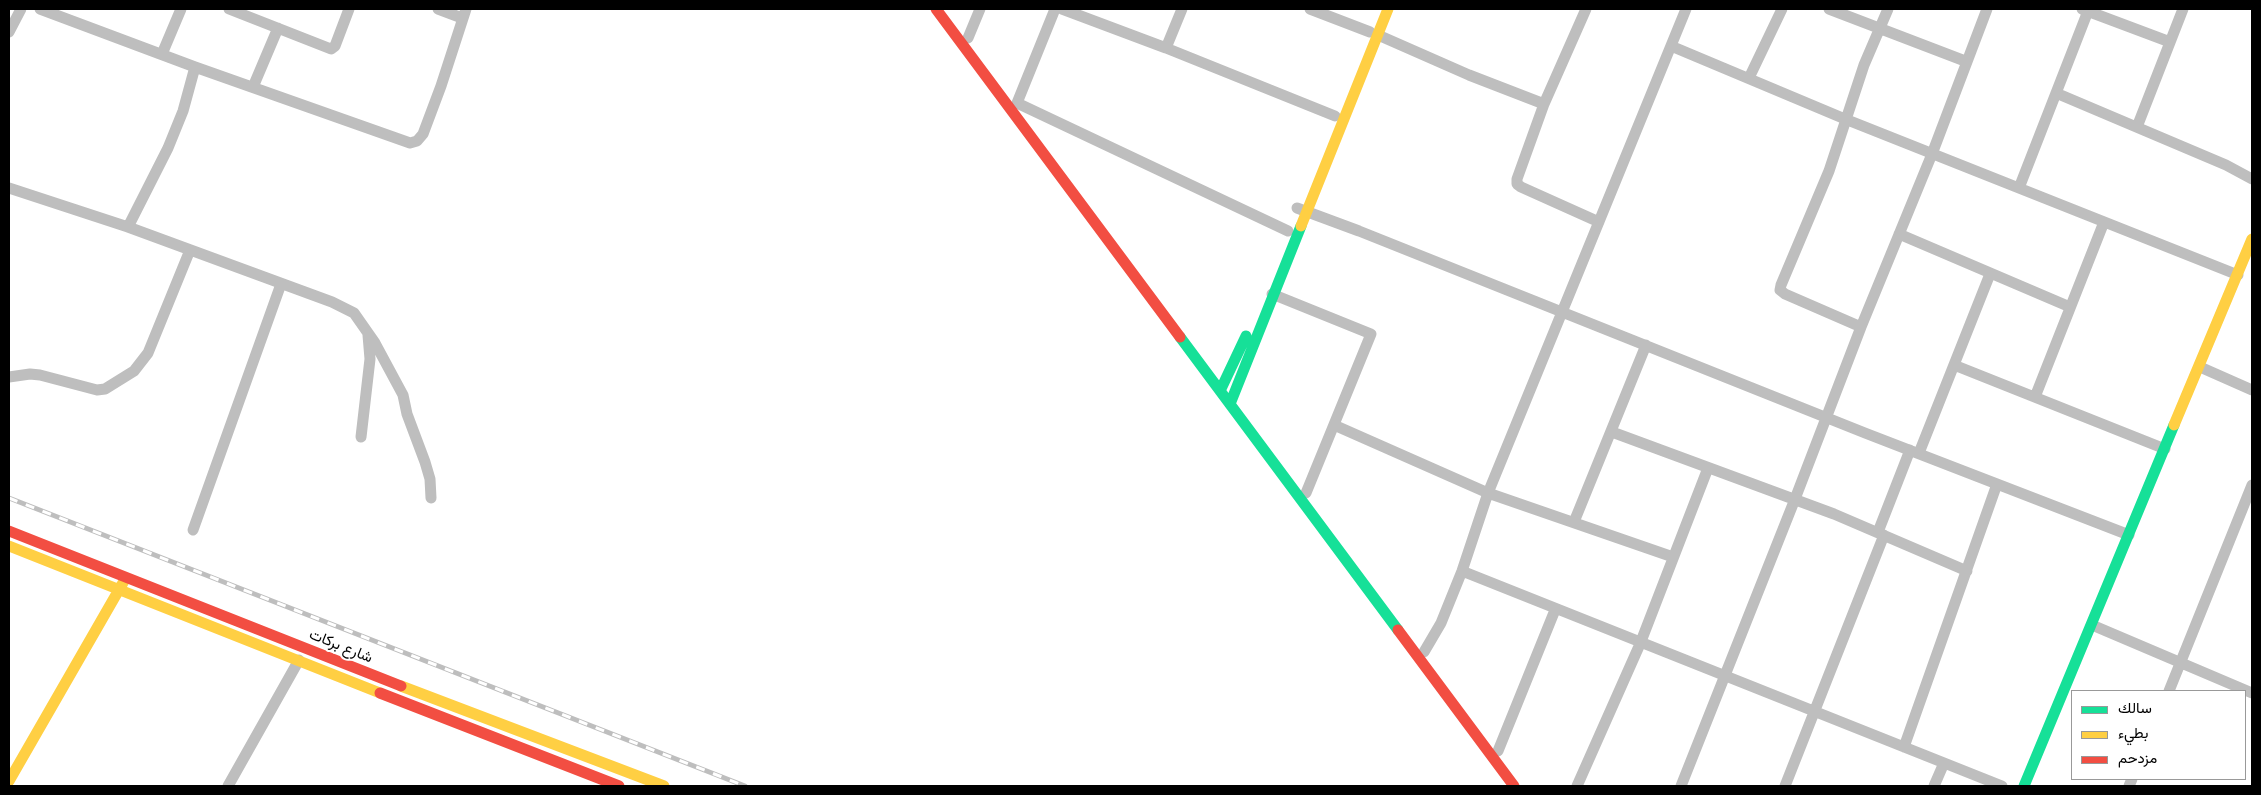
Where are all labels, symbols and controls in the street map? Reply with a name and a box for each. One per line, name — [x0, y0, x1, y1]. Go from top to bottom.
street label: شارع بركات — [307, 625, 375, 667]
legend — [2071, 690, 2246, 780]
text: سالك — [2118, 698, 2152, 717]
text: بطيء — [2118, 723, 2148, 742]
text: مزدحم — [2118, 748, 2157, 767]

